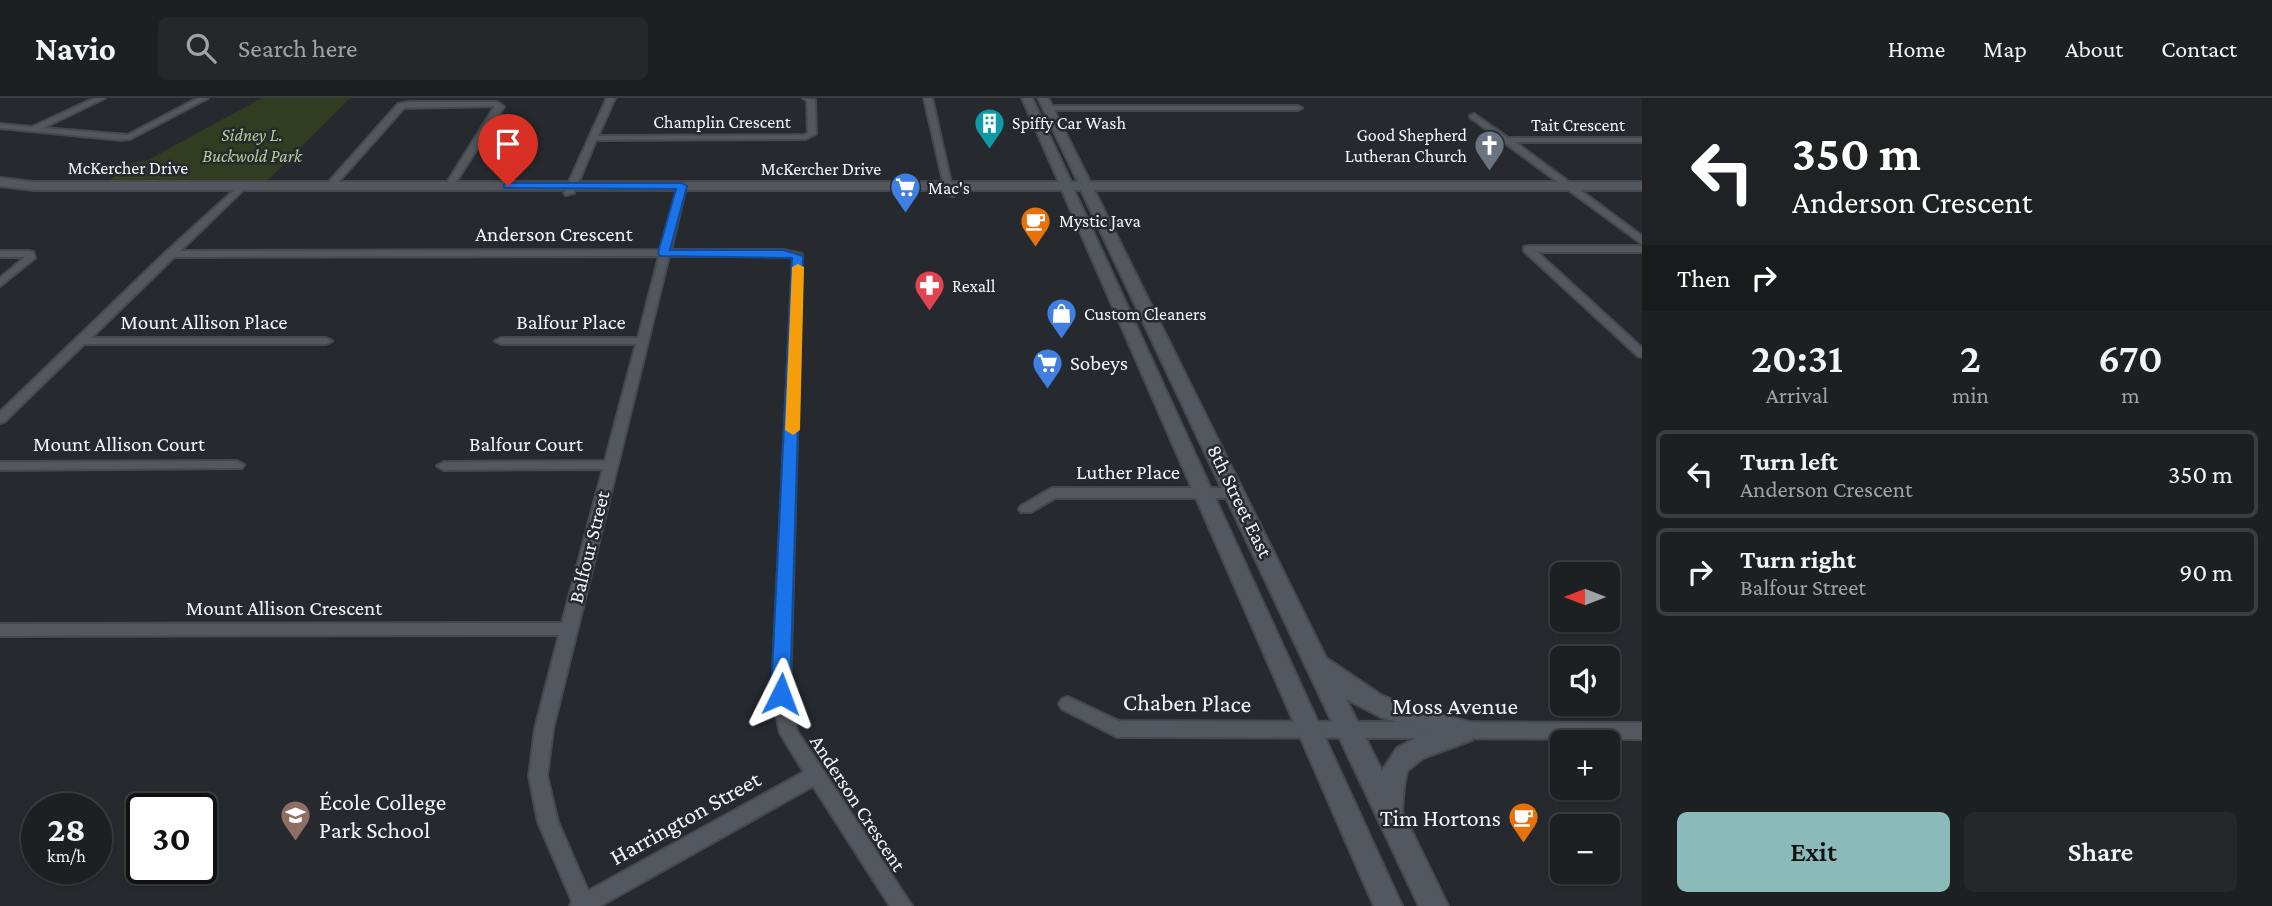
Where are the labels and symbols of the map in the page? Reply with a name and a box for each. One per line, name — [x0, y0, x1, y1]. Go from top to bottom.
building icon: Spiffy Car Wash — [972, 106, 1006, 150]
street label: Champlin Crescent — [653, 112, 792, 132]
place label: Spiffy Car Wash — [1012, 113, 1126, 133]
pin — [478, 114, 538, 186]
street label: Tait Crescent — [1531, 115, 1626, 135]
park label: Sidney L. Buckwold Park — [202, 125, 303, 166]
place label: Good Shepherd Lutheran Church — [1345, 125, 1468, 166]
church icon: Good Shepherd Lutheran Church — [1473, 128, 1507, 172]
street label: McKercher Drive — [68, 158, 188, 178]
street label: McKercher Drive — [761, 159, 881, 179]
supermarket icon: Mac's — [888, 171, 922, 215]
place label: Mac's — [928, 178, 970, 198]
cafe icon: Mystic Java — [1019, 204, 1053, 248]
place label: Mystic Java — [1059, 211, 1141, 231]
street label: Anderson Crescent — [475, 222, 634, 246]
pharmacy icon: Rexall — [912, 269, 946, 313]
place label: Rexall — [952, 276, 996, 296]
shop icon: Custom Cleaners — [1044, 297, 1078, 341]
place label: Custom Cleaners — [1084, 304, 1206, 324]
street label: Mount Allison Place — [120, 310, 288, 334]
street label: Balfour Place — [516, 310, 626, 334]
supermarket icon: Sobeys — [1030, 346, 1064, 390]
place label: Sobeys — [1070, 351, 1128, 375]
street label: Mount Allison Court — [33, 432, 206, 456]
street label: Balfour Court — [469, 432, 584, 456]
street label: 8th Street East — [1202, 441, 1278, 562]
street label: Luther Place — [1076, 460, 1180, 484]
street label: Balfour Street — [563, 487, 615, 606]
north arrow — [1550, 562, 1620, 632]
street label: Mount Allison Crescent — [186, 596, 383, 620]
position arrow — [744, 657, 818, 731]
street label: Chaben Place — [1123, 688, 1251, 717]
street label: Moss Avenue — [1392, 692, 1518, 719]
street label: Anderson Crescent — [805, 730, 912, 877]
street label: Harrington Street — [605, 765, 766, 870]
place label: École College Park School — [319, 788, 446, 843]
speed limit sign: 30 — [126, 793, 217, 884]
school or university icon: École College Park School — [279, 799, 313, 843]
cafe icon: Tim Hortons — [1507, 801, 1541, 845]
place label: Tim Hortons — [1380, 804, 1501, 831]

